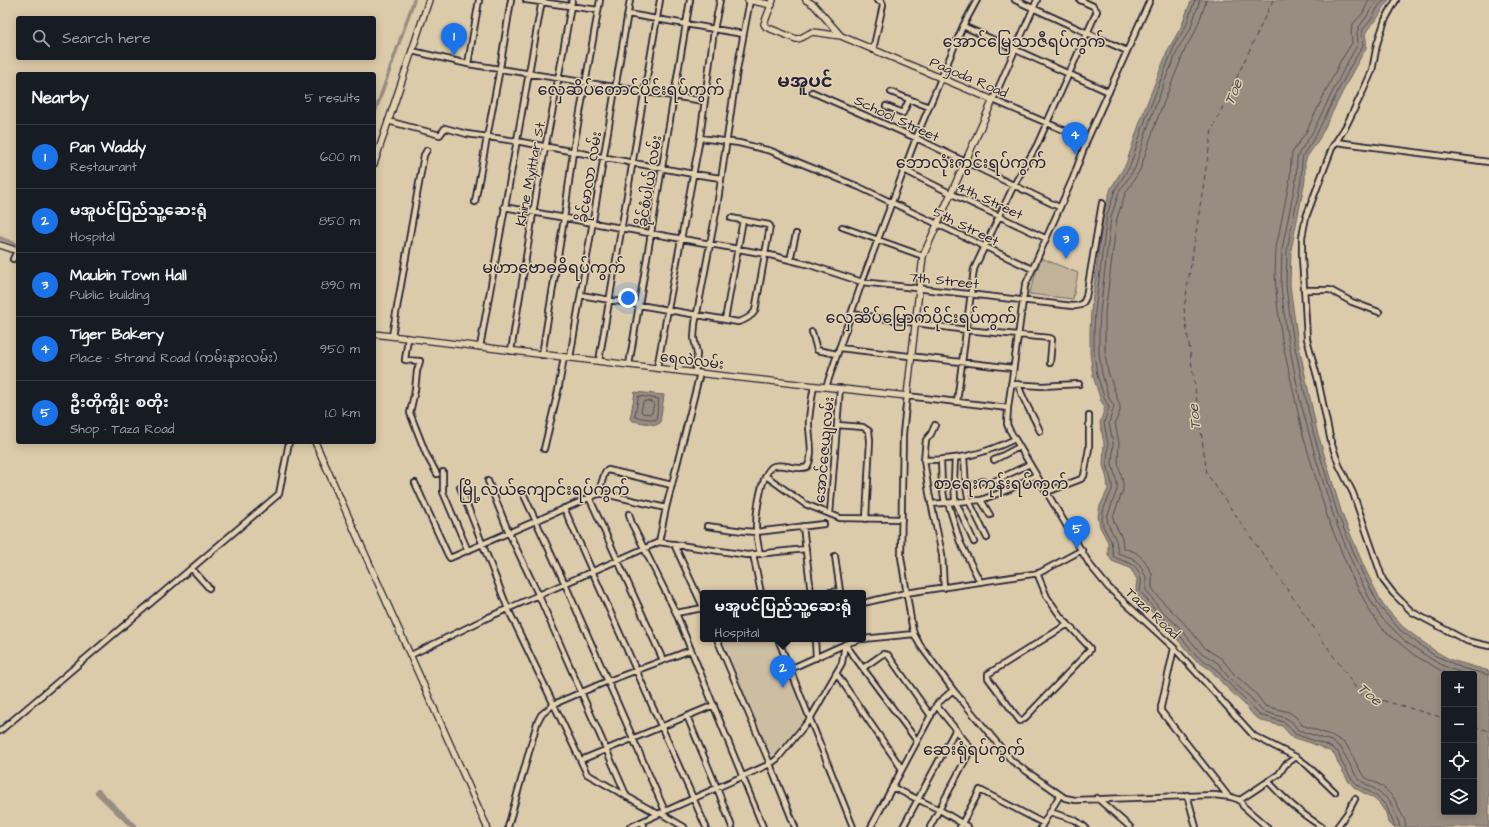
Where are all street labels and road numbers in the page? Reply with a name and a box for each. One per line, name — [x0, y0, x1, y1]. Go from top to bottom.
street label: Pagoda Road — [926, 52, 1011, 103]
street label: School Street — [851, 90, 943, 147]
street label: Khine Myittar St. — [511, 119, 551, 228]
street label: ခိုင်မာလာ လမ်း — [572, 130, 608, 224]
street label: ခိုင်စံပါယ် လမ်း — [632, 134, 668, 229]
street label: 4th Street — [953, 177, 1026, 225]
street label: 5th Street — [929, 202, 1002, 252]
street label: 7th Street — [908, 267, 980, 295]
street label: ရေလဲလမ်း — [659, 346, 725, 376]
street label: အောင်ဇေယျလမ်း — [809, 396, 841, 504]
street label: Taza Road — [1121, 583, 1184, 644]

